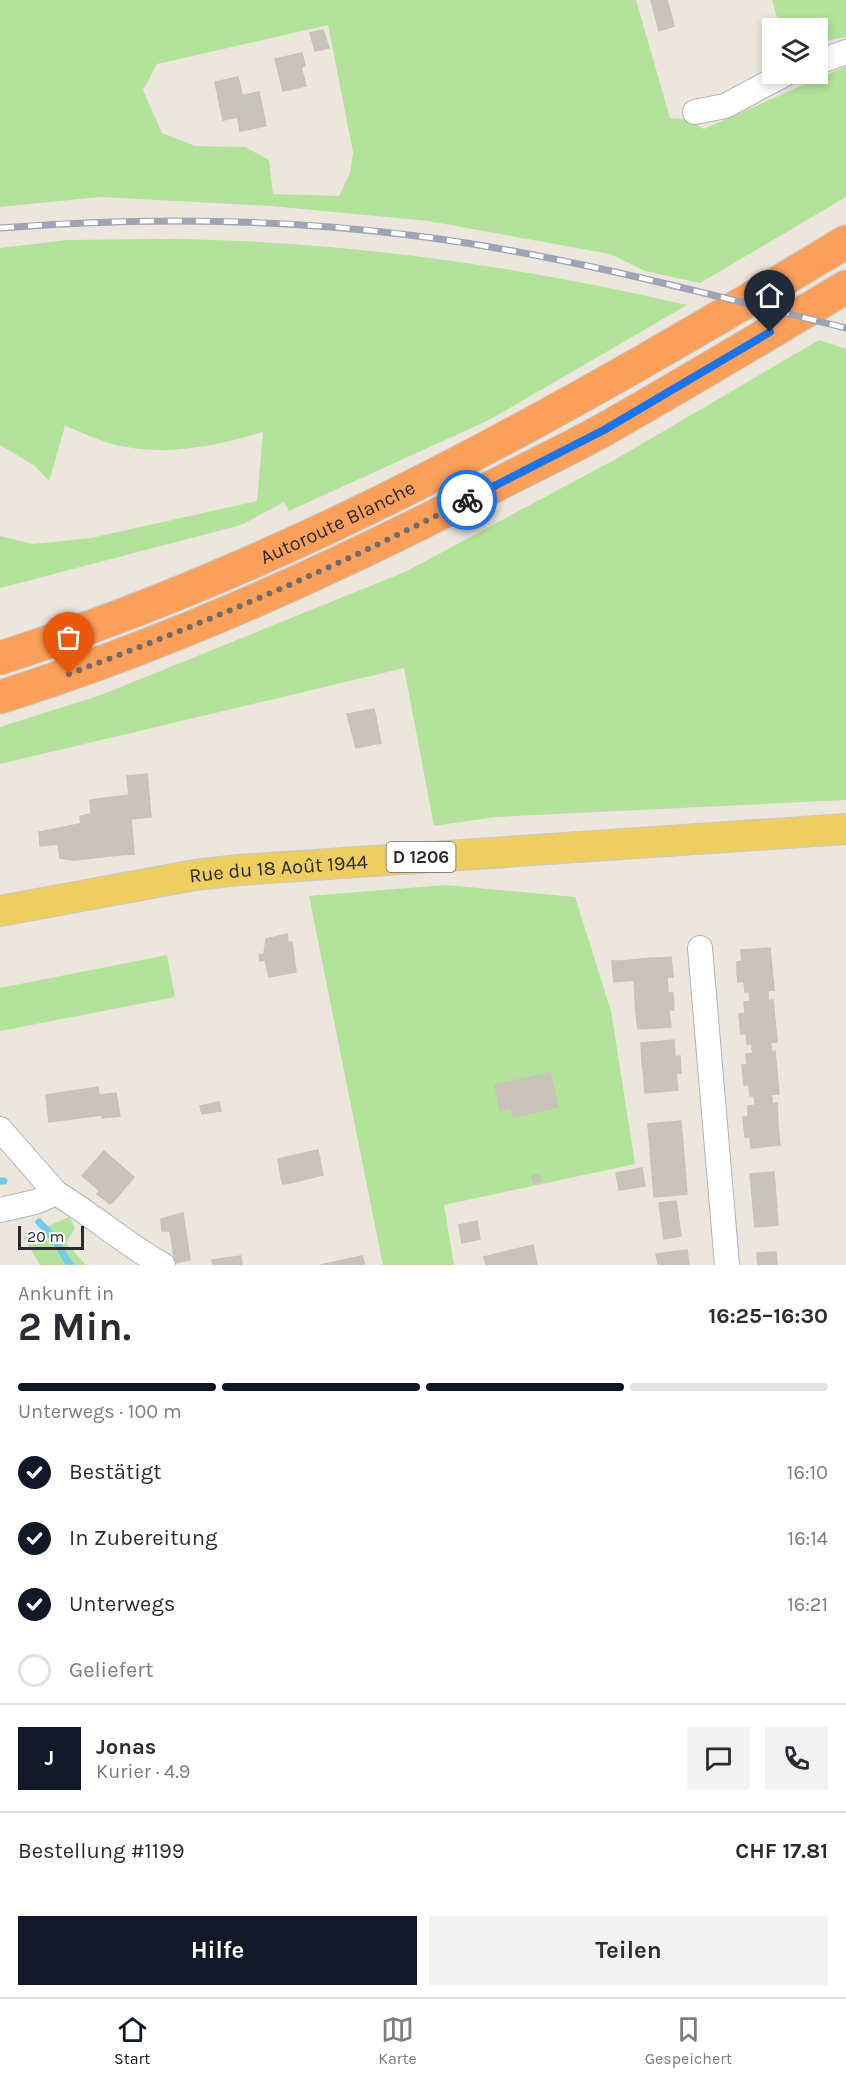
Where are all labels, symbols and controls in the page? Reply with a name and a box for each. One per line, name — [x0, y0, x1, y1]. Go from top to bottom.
map controls — [762, 18, 828, 84]
button: layers — [762, 18, 828, 84]
pin — [744, 270, 795, 332]
icon: home — [753, 279, 786, 312]
courier — [437, 470, 497, 530]
street label: Autoroute Blanche — [257, 476, 419, 569]
icon: bike — [451, 484, 484, 517]
pin — [43, 612, 94, 674]
icon: bag — [52, 621, 85, 654]
road number: D 1206 — [386, 842, 456, 872]
street label: Rue du 18 Août 1944 — [188, 850, 369, 888]
scale bar — [18, 1223, 84, 1250]
text: 20 m — [27, 1227, 65, 1246]
text: Ankunft in — [18, 1282, 114, 1305]
text: 16:25–16:30 — [708, 1303, 828, 1329]
text: 2 Min. — [18, 1304, 131, 1350]
text: Unterwegs · 100 m — [18, 1400, 182, 1423]
icon: check — [18, 1456, 51, 1489]
text: Bestätigt — [69, 1459, 161, 1485]
text: 16:10 — [787, 1461, 828, 1484]
icon: check — [18, 1522, 51, 1555]
text: In Zubereitung — [69, 1525, 217, 1551]
text: 16:14 — [788, 1527, 828, 1550]
icon: check — [18, 1588, 51, 1621]
text: Unterwegs — [69, 1591, 175, 1617]
text: 16:21 — [787, 1593, 828, 1616]
text: Geliefert — [69, 1657, 154, 1683]
button: chat — [687, 1727, 750, 1790]
button: phone — [765, 1727, 828, 1790]
text: Jonas — [96, 1734, 156, 1760]
text: J — [45, 1745, 54, 1771]
text: Kurier · 4.9 — [96, 1760, 190, 1783]
text: Bestellung #1199 — [18, 1838, 184, 1864]
text: CHF 17.81 — [735, 1838, 828, 1864]
button: Hilfe — [18, 1916, 417, 1985]
button: Teilen — [429, 1916, 828, 1985]
tab: Start — [114, 2013, 150, 2068]
tab: Karte — [378, 2013, 417, 2068]
tab: Gespeichert — [645, 2013, 732, 2068]

